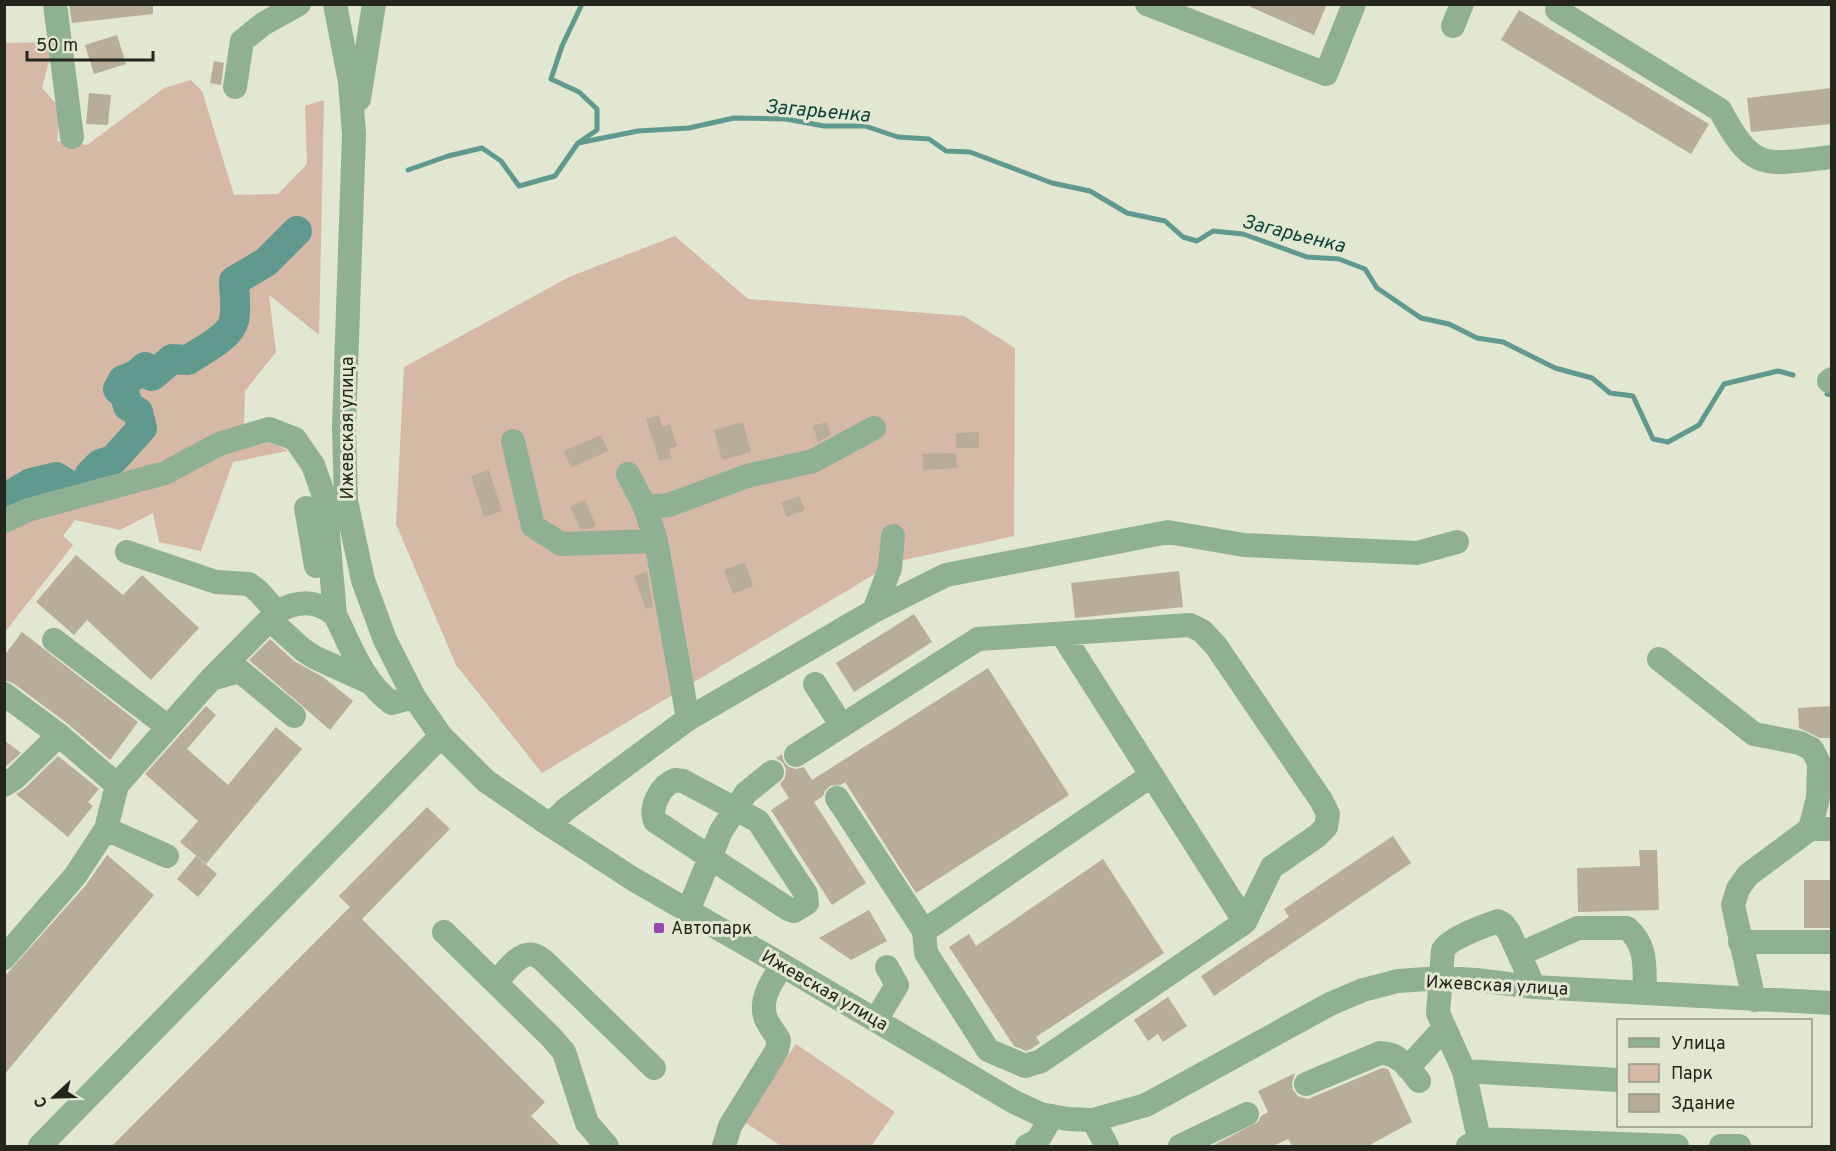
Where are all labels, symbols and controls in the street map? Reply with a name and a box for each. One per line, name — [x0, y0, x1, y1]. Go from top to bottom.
scale bar — [27, 24, 153, 62]
text: 50 m — [36, 35, 78, 58]
water label: Загарьенка — [764, 94, 872, 130]
water label: Загарьенка — [1240, 210, 1348, 260]
street label: Ижевская улица — [337, 357, 360, 499]
place label: Автопарк — [671, 918, 752, 941]
marker: Автопарк — [652, 921, 666, 935]
street label: Ижевская улица — [757, 946, 892, 1037]
street label: Ижевская улица — [1425, 971, 1569, 1002]
legend — [1617, 1019, 1812, 1127]
text: Улица — [1671, 1033, 1725, 1056]
text: Парк — [1671, 1063, 1713, 1086]
north arrow — [24, 1067, 84, 1127]
text: С — [31, 1093, 53, 1110]
text: Здание — [1671, 1093, 1735, 1116]

